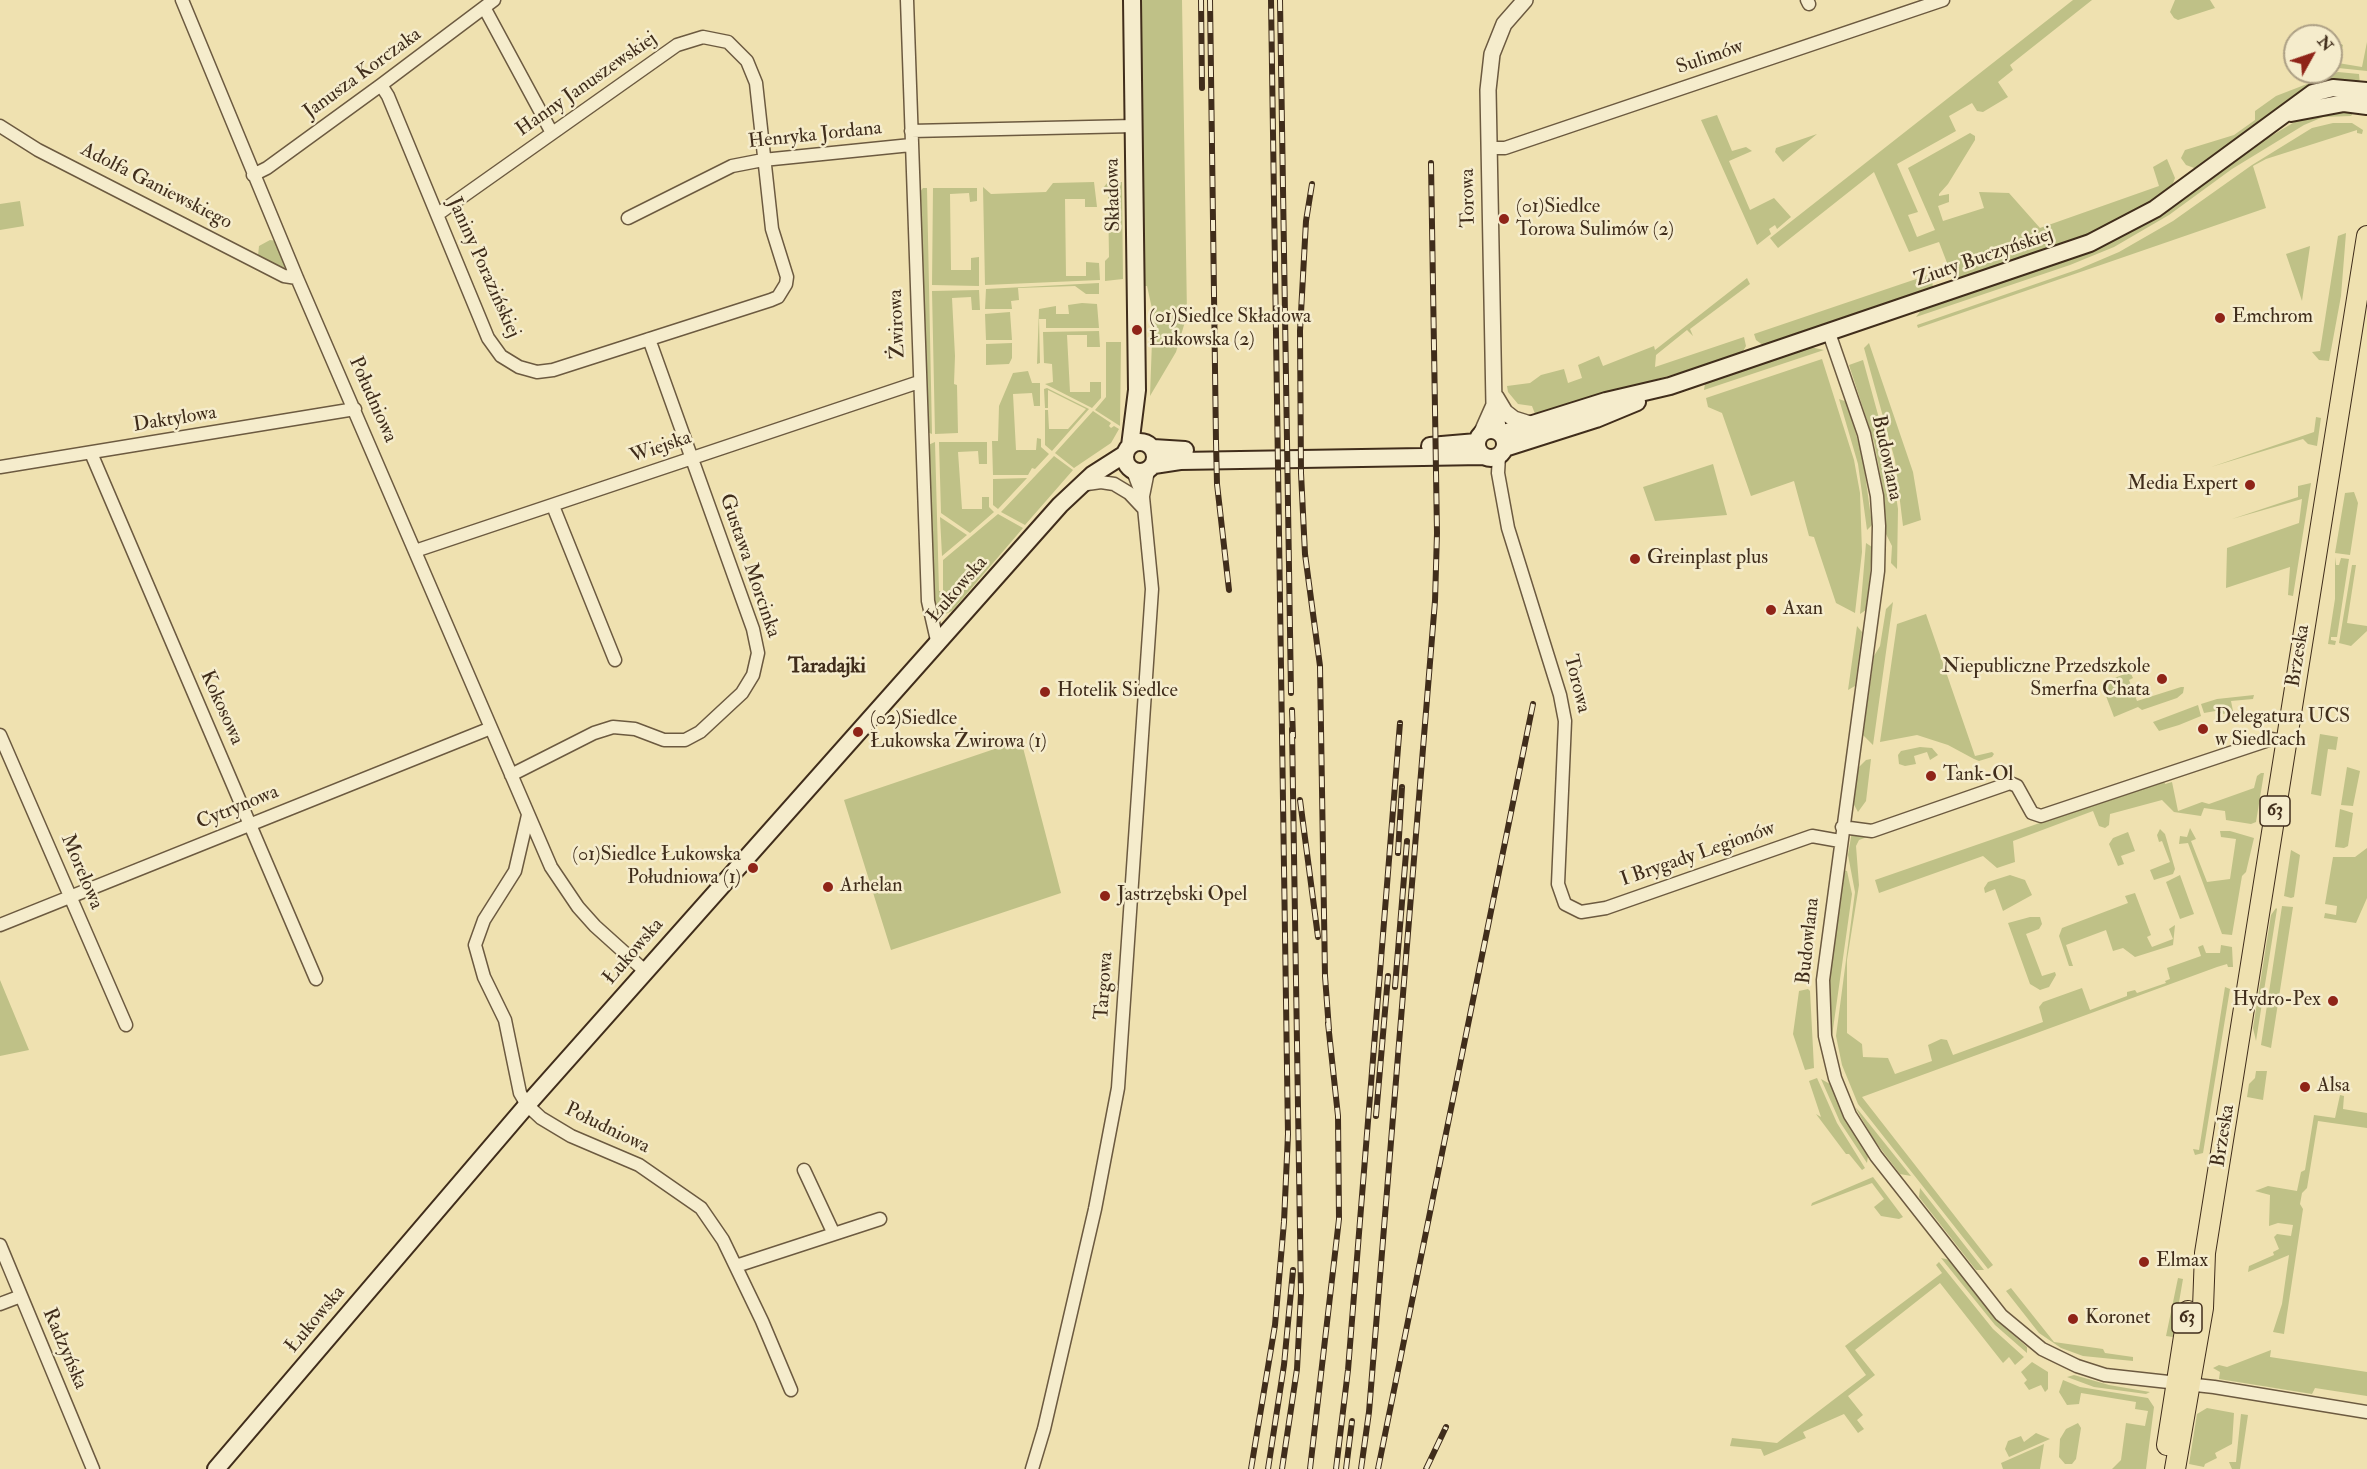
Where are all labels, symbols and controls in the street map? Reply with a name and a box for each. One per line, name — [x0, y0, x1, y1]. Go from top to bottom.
street label: Janusza Korczaka — [299, 23, 427, 125]
north arrow — [2283, 24, 2343, 84]
street label: Hanny Januszewskiej — [512, 27, 662, 143]
text: N — [2313, 32, 2338, 56]
street label: Sulimów — [1673, 35, 1747, 81]
street label: Henryka Jordana — [747, 117, 883, 155]
street label: Adolfa Ganiewskiego — [76, 138, 236, 236]
street label: Składowa — [1101, 158, 1127, 232]
street label: Torowa — [1456, 168, 1482, 228]
street label: Janiny Porazińskiej — [441, 194, 525, 342]
place label: (01)Siedlce Torowa Sulimów (2) — [1516, 196, 1674, 243]
marker: (01)Siedlce Torowa Sulimów (2) — [1497, 212, 1511, 226]
street label: Ziuty Buczyńskiej — [1912, 223, 2056, 293]
street label: Żwirowa — [885, 289, 911, 359]
place label: (01)Siedlce Składowa Łukowska (2) — [1149, 306, 1311, 353]
place label: Emchrom — [2232, 306, 2313, 330]
marker: Emchrom — [2213, 311, 2227, 325]
marker: (01)Siedlce Składowa Łukowska (2) — [1130, 323, 1144, 337]
street label: Południowa — [342, 353, 402, 447]
street label: Daktylowa — [132, 402, 218, 438]
street label: Budowlana — [1865, 413, 1907, 503]
street label: Wiejska — [627, 426, 695, 470]
place label: Media Expert — [2127, 473, 2238, 497]
marker: Media Expert — [2243, 478, 2257, 492]
street label: Gustawa Morcinka — [713, 491, 785, 641]
place label: Greinplast plus — [1647, 547, 1768, 571]
street label: Łukowska — [923, 552, 993, 628]
marker: Greinplast plus — [1628, 552, 1642, 566]
place label: Axan — [1783, 598, 1823, 622]
marker: Axan — [1764, 603, 1778, 617]
street label: Brzeska — [2282, 623, 2316, 689]
street label: Torowa — [1557, 652, 1595, 716]
district label: Taradajki — [788, 654, 866, 680]
place label: Niepubliczne Przedszkole Smerfna Chata — [1942, 656, 2150, 703]
street label: Kokosowa — [194, 667, 248, 749]
marker: Niepubliczne Przedszkole Smerfna Chata — [2155, 672, 2169, 686]
place label: Hotelik Siedlce — [1057, 680, 1178, 704]
marker: Hotelik Siedlce — [1038, 685, 1052, 699]
place label: Delegatura UCS w Siedlcach — [2215, 706, 2350, 753]
place label: (02)Siedlce Łukowska Żwirowa (1) — [870, 708, 1047, 755]
marker: Delegatura UCS w Siedlcach — [2196, 722, 2210, 736]
marker: (02)Siedlce Łukowska Żwirowa (1) — [851, 725, 865, 739]
place label: Tank-Ol — [1943, 764, 2013, 788]
marker: Tank-Ol — [1924, 769, 1938, 783]
street label: Cytrynowa — [194, 781, 282, 835]
road number: 63 — [2260, 796, 2290, 826]
street label: I Brygady Legionów — [1618, 817, 1778, 893]
street label: Morelowa — [54, 831, 108, 913]
place label: (01)Siedlce Łukowska Południowa (1) — [572, 844, 741, 891]
marker: (01)Siedlce Łukowska Południowa (1) — [746, 861, 760, 875]
place label: Arhelan — [840, 875, 903, 899]
marker: Arhelan — [821, 880, 835, 894]
place label: Jastrzębski Opel — [1117, 884, 1247, 908]
marker: Jastrzębski Opel — [1098, 889, 1112, 903]
street label: Budowlana — [1793, 897, 1825, 985]
street label: Łukowska — [599, 914, 669, 990]
street label: Targowa — [1091, 951, 1119, 1021]
place label: Hydro-Pex — [2233, 989, 2321, 1013]
marker: Hydro-Pex — [2326, 994, 2340, 1008]
place label: Alsa — [2317, 1075, 2350, 1099]
marker: Alsa — [2298, 1080, 2312, 1094]
street label: Południowa — [561, 1098, 653, 1160]
street label: Brzeska — [2207, 1103, 2241, 1169]
place label: Elmax — [2156, 1250, 2208, 1274]
marker: Elmax — [2137, 1255, 2151, 1269]
street label: Łukowska — [281, 1282, 351, 1358]
road number: 63 — [2172, 1303, 2202, 1333]
street label: Radzyńska — [36, 1305, 92, 1393]
place label: Koronet — [2085, 1307, 2150, 1331]
marker: Koronet — [2066, 1312, 2080, 1326]

